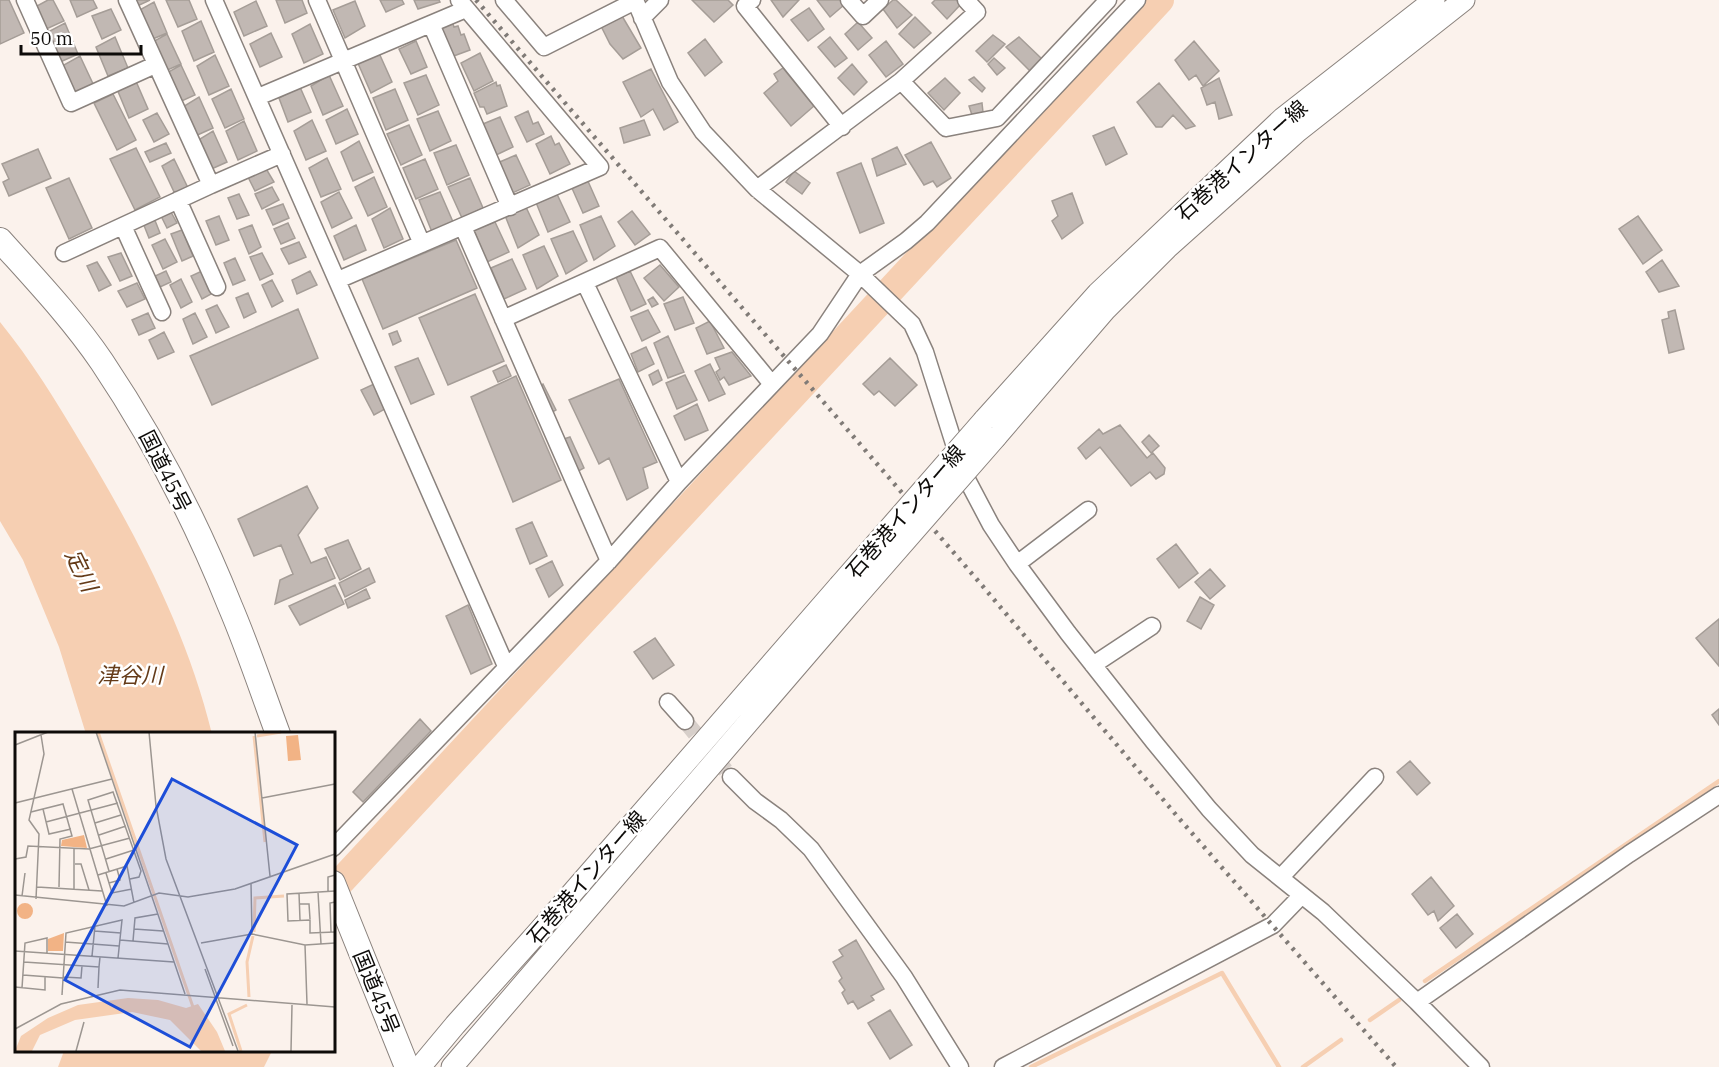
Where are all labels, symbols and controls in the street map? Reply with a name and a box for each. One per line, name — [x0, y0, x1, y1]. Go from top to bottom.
scale bar — [21, 18, 141, 56]
text: 50 m — [30, 27, 73, 50]
street label: 石巻港インター線 — [1169, 93, 1313, 227]
street label: 国道45号 — [134, 425, 198, 517]
street label: 石巻港インター線 — [839, 438, 971, 584]
water label: 定川 — [59, 544, 106, 598]
water label: 津谷川 — [97, 660, 165, 689]
inset map — [15, 732, 334, 1052]
street label: 石巻港インター線 — [520, 804, 652, 950]
street label: 国道45号 — [347, 946, 407, 1038]

